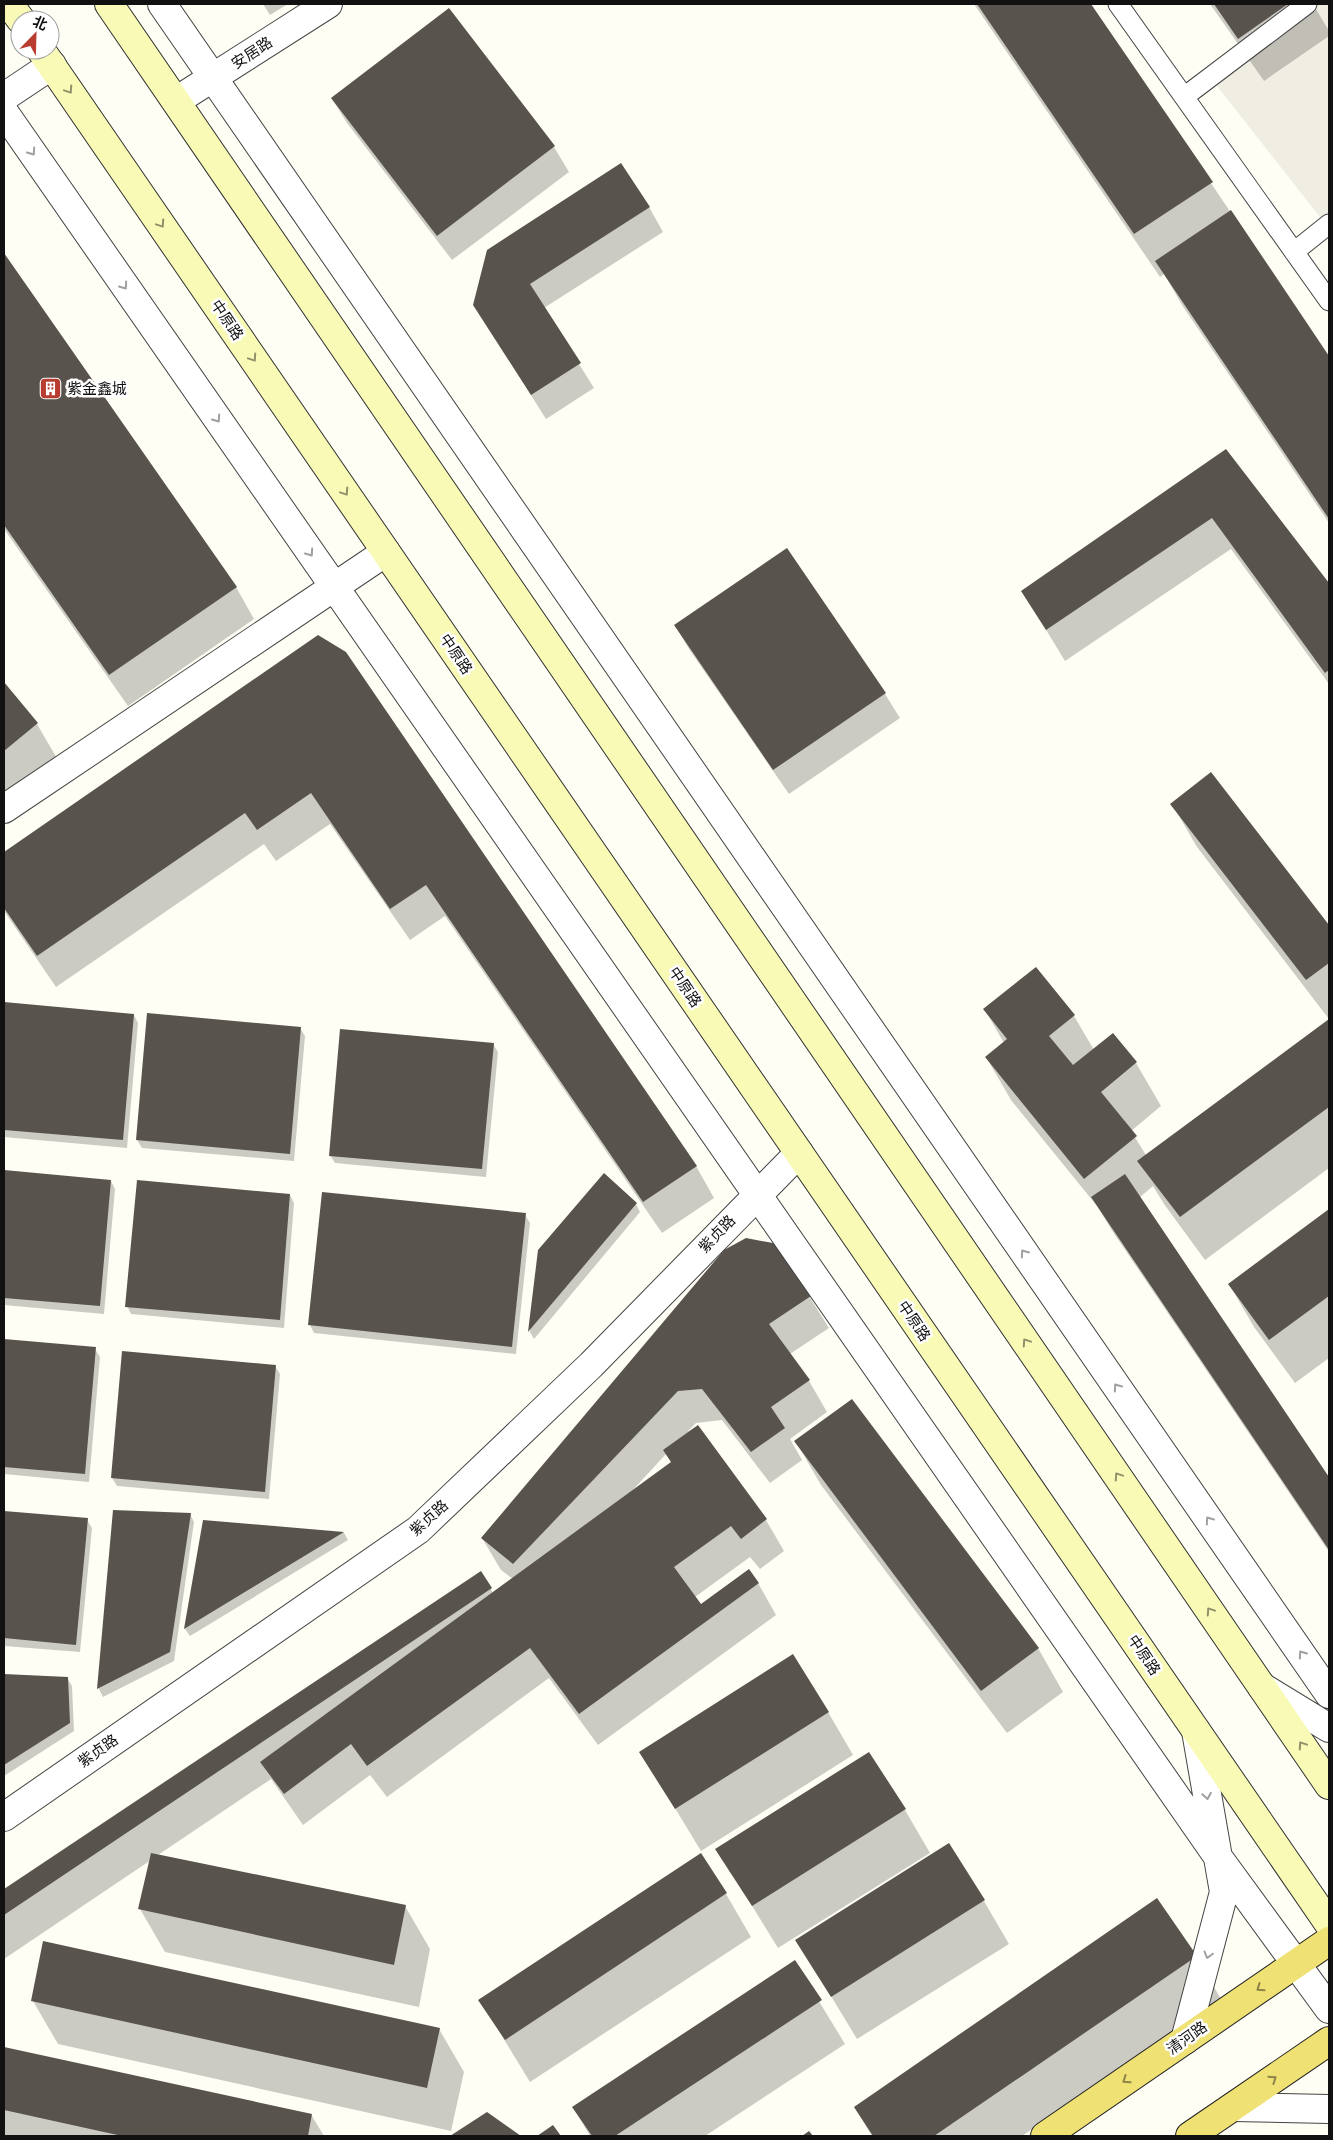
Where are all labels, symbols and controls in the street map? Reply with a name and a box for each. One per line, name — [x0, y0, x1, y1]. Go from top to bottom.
north arrow — [10, 10, 60, 60]
text: 北 — [30, 10, 51, 34]
street label: 安居路 — [227, 31, 276, 73]
one-way arrow — [63, 84, 72, 94]
one-way arrow — [26, 147, 35, 156]
one-way arrow — [155, 218, 164, 228]
one-way arrow — [118, 280, 127, 290]
street label: 中原路 — [207, 295, 250, 344]
one-way arrow — [247, 352, 256, 362]
building icon: 紫金鑫城 — [39, 377, 63, 401]
place label: 紫金鑫城 — [67, 377, 127, 398]
one-way arrow — [211, 413, 220, 423]
one-way arrow — [339, 486, 348, 496]
one-way arrow — [304, 547, 313, 556]
street label: 中原路 — [436, 629, 479, 678]
street label: 中原路 — [665, 962, 708, 1011]
street label: 紫贞路 — [693, 1209, 739, 1256]
one-way arrow — [1021, 1249, 1030, 1259]
street label: 中原路 — [894, 1296, 937, 1345]
one-way arrow — [1023, 1339, 1032, 1348]
one-way arrow — [1114, 1383, 1123, 1393]
one-way arrow — [1115, 1473, 1124, 1482]
street label: 紫贞路 — [404, 1494, 452, 1540]
one-way arrow — [1206, 1517, 1215, 1526]
one-way arrow — [1207, 1607, 1216, 1616]
street label: 中原路 — [1124, 1630, 1167, 1679]
one-way arrow — [1299, 1650, 1308, 1660]
street label: 紫贞路 — [73, 1728, 122, 1771]
one-way arrow — [1299, 1741, 1308, 1750]
one-way arrow — [1202, 1792, 1212, 1801]
one-way arrow — [1203, 1950, 1213, 1959]
one-way arrow — [1256, 1982, 1266, 1991]
street label: 清河路 — [1162, 2015, 1211, 2058]
one-way arrow — [1123, 2074, 1132, 2083]
one-way arrow — [1268, 2076, 1277, 2085]

